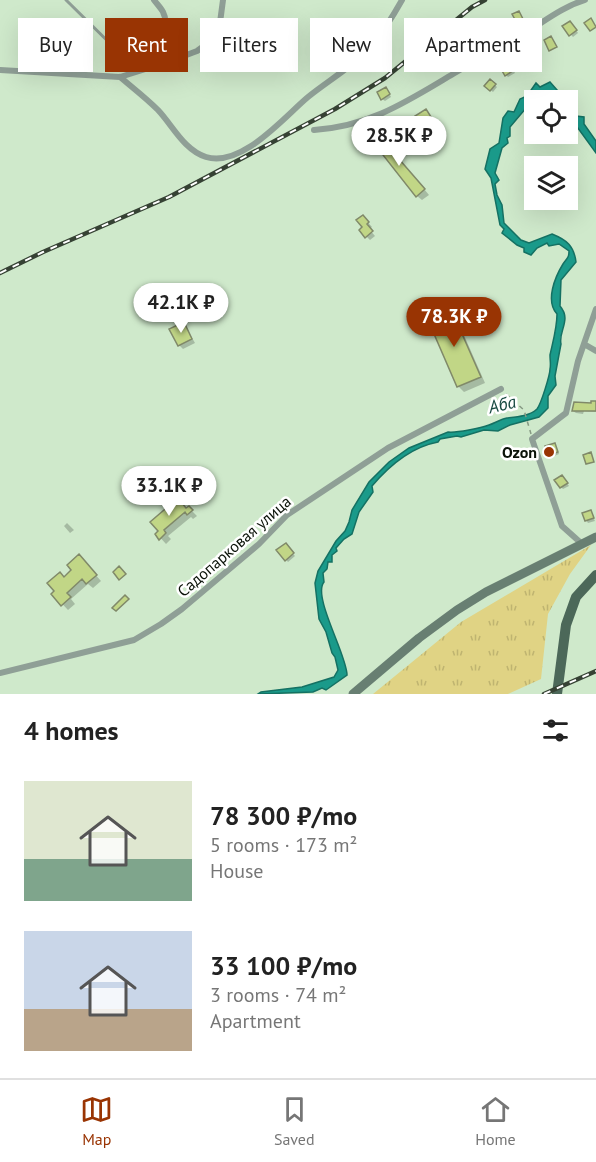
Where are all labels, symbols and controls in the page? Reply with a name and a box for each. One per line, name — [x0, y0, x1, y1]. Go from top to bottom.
chip: Buy — [18, 18, 93, 72]
chip: Rent — [105, 18, 188, 72]
chip: Filters — [200, 18, 298, 72]
chip: New — [310, 18, 392, 72]
chip: Apartment — [404, 18, 542, 72]
map controls — [524, 90, 578, 210]
button: locate — [524, 90, 578, 144]
pin: 28.5K ₽ — [344, 116, 454, 167]
text: 28.5K ₽ — [365, 122, 433, 148]
button: layers — [524, 156, 578, 210]
pin: 42.1K ₽ — [126, 283, 236, 334]
text: 42.1K ₽ — [147, 289, 215, 315]
pin: 78.3K ₽ — [399, 297, 509, 348]
text: 78.3K ₽ — [420, 303, 488, 329]
water label: Аба — [485, 390, 518, 419]
place label: Ozon — [502, 442, 537, 462]
marker: Ozon — [542, 445, 556, 459]
pin: 33.1K ₽ — [114, 466, 224, 517]
text: 33.1K ₽ — [135, 472, 203, 498]
street label: Садопарковая улица — [173, 491, 295, 601]
text: 4 homes — [24, 714, 119, 747]
icon: filters — [539, 714, 572, 747]
text: 78 300 ₽/mo — [210, 799, 357, 832]
icon: home — [72, 805, 144, 877]
text: 5 rooms · 173 m² — [210, 832, 357, 858]
text: House — [210, 858, 264, 884]
text: 33 100 ₽/mo — [210, 949, 357, 982]
icon: home — [72, 955, 144, 1027]
text: 3 rooms · 74 m² — [210, 982, 346, 1008]
text: Apartment — [210, 1008, 301, 1034]
tab: Map — [80, 1093, 113, 1149]
tab: Saved — [274, 1093, 315, 1149]
tab: Home — [475, 1093, 516, 1149]

